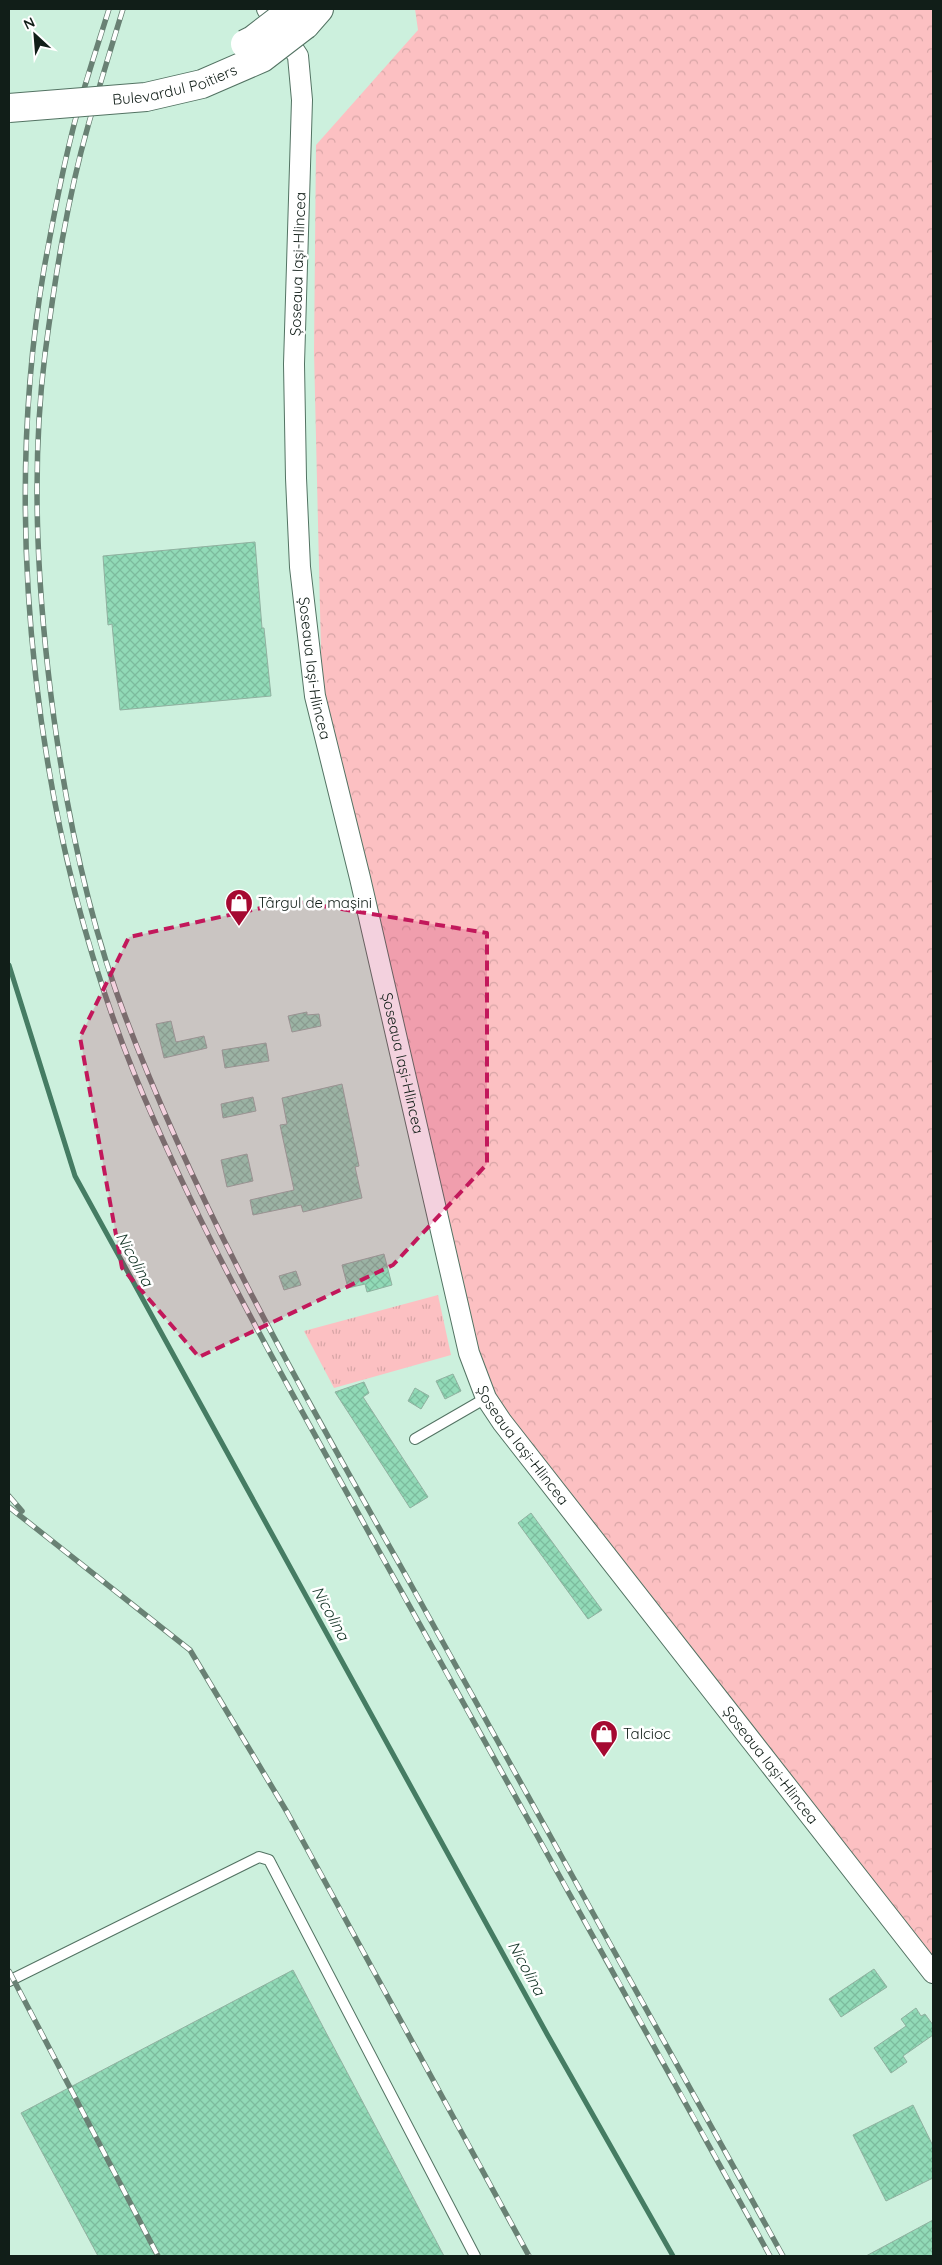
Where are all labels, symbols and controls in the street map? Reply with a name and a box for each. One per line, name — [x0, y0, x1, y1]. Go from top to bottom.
north arrow — [10, 10, 60, 60]
text: N — [21, 13, 38, 34]
street label: Bulevardul Poitiers — [112, 60, 240, 109]
street label: Șoseaua Iași-Hlincea — [285, 192, 310, 336]
street label: Șoseaua Iași-Hlincea — [295, 596, 335, 741]
shop icon: Târgul de mașini — [224, 888, 254, 927]
place label: Târgul de mașini — [258, 893, 372, 912]
street label: Șoseaua Iași-Hlincea — [378, 991, 428, 1135]
water label: Nicolina — [112, 1228, 159, 1291]
street label: Șoseaua Iași-Hlincea — [473, 1383, 573, 1509]
water label: Nicolina — [308, 1582, 355, 1645]
street label: Șoseaua Iași-Hlincea — [719, 1702, 823, 1828]
shop icon: Talcioc — [589, 1719, 619, 1758]
place label: Talcioc — [623, 1724, 671, 1743]
water label: Nicolina — [504, 1937, 551, 2000]

